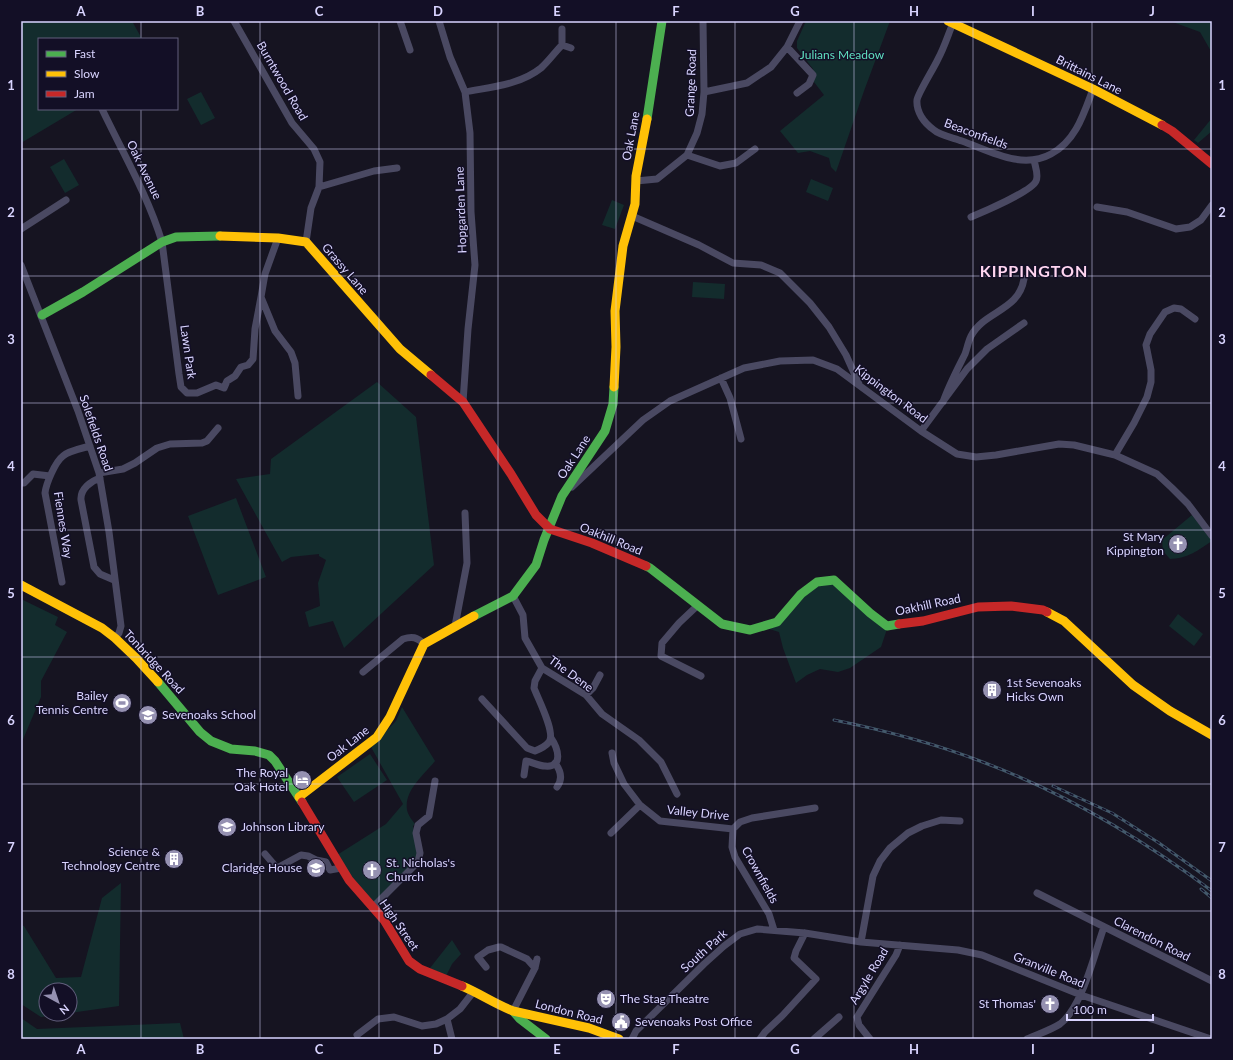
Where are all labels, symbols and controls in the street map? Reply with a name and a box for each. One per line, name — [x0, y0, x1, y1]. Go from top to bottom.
text: A — [75, 3, 86, 19]
text: B — [196, 3, 205, 19]
text: C — [315, 3, 324, 19]
text: D — [433, 3, 443, 19]
text: E — [553, 3, 561, 19]
text: F — [672, 3, 680, 19]
text: G — [790, 3, 800, 19]
text: H — [909, 3, 919, 19]
text: I — [1031, 3, 1035, 19]
text: J — [1149, 3, 1155, 19]
legend — [38, 38, 178, 110]
street label: Burntwood Road — [254, 38, 311, 123]
text: Fast — [74, 46, 96, 61]
park label: Julians Meadow — [800, 47, 885, 62]
street label: Grange Road — [682, 49, 699, 117]
street label: Brittains Lane — [1054, 52, 1125, 98]
text: Slow — [74, 66, 100, 81]
text: 1 — [7, 77, 15, 93]
text: 1 — [1218, 77, 1226, 93]
text: Jam — [74, 86, 95, 101]
street label: Oak Lane — [618, 110, 643, 162]
street label: Beaconfields — [942, 115, 1010, 152]
street label: Oak Avenue — [124, 138, 165, 202]
street label: Hopgarden Lane — [451, 166, 470, 254]
text: 2 — [7, 204, 15, 220]
text: 2 — [1218, 204, 1226, 220]
street label: Grassy Lane — [319, 240, 372, 297]
district label: KIPPINGTON — [980, 261, 1088, 280]
street label: Lawn Park — [177, 324, 200, 381]
text: 3 — [7, 331, 15, 347]
text: 3 — [1218, 331, 1226, 347]
street label: Kippington Road — [852, 361, 931, 426]
street label: Solefields Road — [76, 393, 117, 473]
street label: Oak Lane — [554, 432, 593, 482]
text: 4 — [7, 458, 15, 474]
text: 4 — [1218, 458, 1226, 474]
street label: Fiennes Way — [51, 490, 76, 560]
street label: Oakhill Road — [578, 519, 645, 558]
place label: St Mary Kippington — [1106, 529, 1165, 558]
church icon: St Mary Kippington — [1167, 533, 1189, 555]
text: 5 — [7, 585, 15, 601]
text: 5 — [1218, 585, 1226, 601]
street label: Oakhill Road — [894, 590, 962, 619]
street label: Tonbridge Road — [121, 627, 188, 697]
street label: The Dene — [546, 652, 597, 695]
place label: 1st Sevenoaks Hicks Own — [1006, 675, 1081, 704]
building icon: 1st Sevenoaks Hicks Own — [981, 679, 1003, 701]
place label: Bailey Tennis Centre — [36, 688, 109, 717]
sports icon: Bailey Tennis Centre — [111, 692, 133, 714]
school or university icon: Sevenoaks School — [137, 704, 159, 726]
place label: Sevenoaks School — [162, 707, 256, 722]
text: 6 — [7, 712, 15, 728]
text: 6 — [1218, 712, 1226, 728]
street label: Oak Lane — [323, 722, 372, 765]
place label: The Royal Oak Hotel — [234, 765, 288, 794]
hotel icon: The Royal Oak Hotel — [291, 769, 313, 791]
street label: Valley Drive — [666, 802, 730, 823]
school or university icon: Johnson Library — [216, 816, 238, 838]
place label: Johnson Library — [241, 819, 325, 834]
text: 7 — [7, 839, 15, 855]
text: 7 — [1218, 839, 1226, 855]
place label: Science & Technology Centre — [62, 844, 160, 873]
street label: Crownfields — [739, 844, 782, 906]
building icon: Science & Technology Centre — [163, 848, 185, 870]
place label: St. Nicholas's Church — [386, 855, 455, 884]
school or university icon: Claridge House — [305, 857, 327, 879]
church icon: St. Nicholas's Church — [361, 859, 383, 881]
place label: Claridge House — [222, 860, 302, 875]
street label: High Street — [376, 896, 423, 954]
street label: Clarendon Road — [1111, 913, 1193, 964]
street label: South Park — [677, 925, 731, 975]
street label: Argyle Road — [846, 945, 891, 1007]
street label: Granville Road — [1011, 948, 1087, 991]
text: 8 — [7, 966, 15, 982]
text: 8 — [1218, 966, 1226, 982]
north arrow — [38, 982, 78, 1022]
theatre icon: The Stag Theatre — [595, 988, 617, 1010]
place label: The Stag Theatre — [620, 991, 709, 1006]
church icon: St Thomas' — [1039, 993, 1061, 1015]
street label: London Road — [534, 996, 604, 1027]
place label: St Thomas' — [979, 996, 1036, 1011]
scale bar — [1067, 996, 1153, 1022]
text: N — [57, 1002, 72, 1018]
text: 100 m — [1073, 1002, 1107, 1017]
public building icon: Sevenoaks Post Office — [610, 1011, 632, 1033]
place label: Sevenoaks Post Office — [635, 1014, 752, 1029]
text: A — [75, 1041, 86, 1057]
text: B — [196, 1041, 205, 1057]
text: C — [315, 1041, 324, 1057]
text: D — [433, 1041, 443, 1057]
text: E — [553, 1041, 561, 1057]
text: F — [672, 1041, 680, 1057]
text: G — [790, 1041, 800, 1057]
text: H — [909, 1041, 919, 1057]
text: I — [1031, 1041, 1035, 1057]
text: J — [1149, 1041, 1155, 1057]

